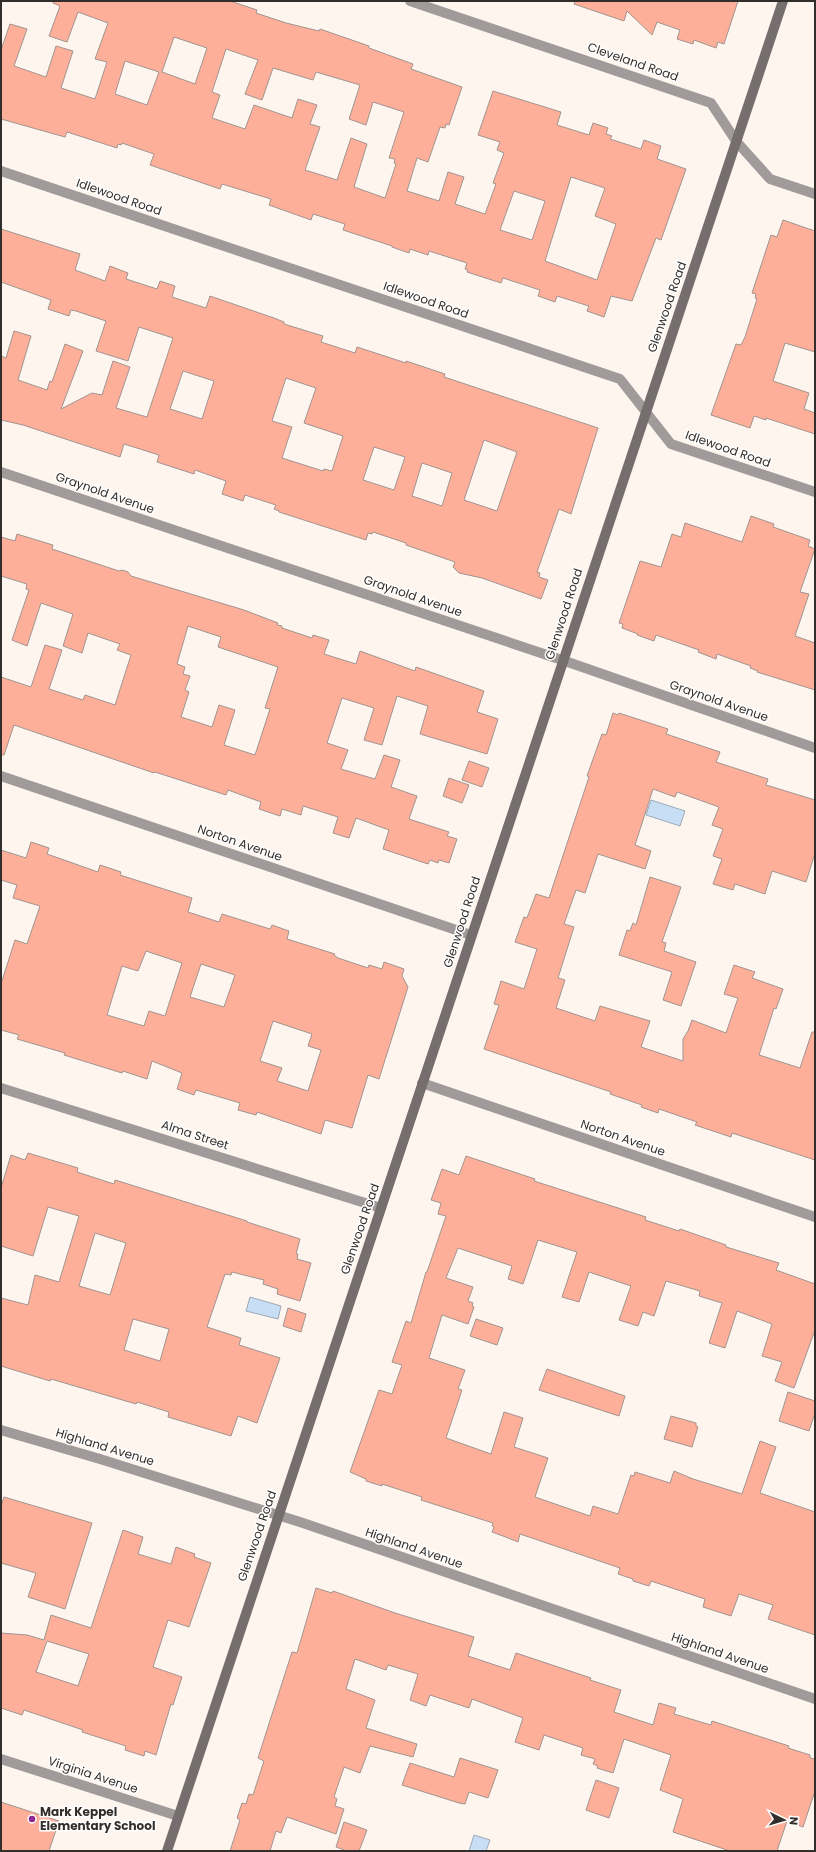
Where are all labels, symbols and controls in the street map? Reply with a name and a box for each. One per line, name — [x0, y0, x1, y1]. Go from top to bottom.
street label: Cleveland Road — [585, 38, 681, 85]
street label: Idlewood Road — [74, 174, 164, 219]
street label: Glenwood Road — [643, 259, 690, 355]
street label: Idlewood Road — [381, 277, 471, 322]
street label: Idlewood Road — [683, 426, 773, 471]
street label: Graynold Avenue — [54, 468, 157, 517]
street label: Glenwood Road — [541, 566, 586, 662]
street label: Graynold Avenue — [362, 571, 465, 620]
street label: Graynold Avenue — [668, 676, 771, 725]
street label: Norton Avenue — [196, 820, 285, 865]
street label: Glenwood Road — [439, 874, 484, 970]
street label: Norton Avenue — [579, 1115, 668, 1160]
street label: Alma Street — [159, 1116, 231, 1153]
street label: Glenwood Road — [336, 1181, 383, 1277]
street label: Highland Avenue — [54, 1423, 156, 1470]
street label: Glenwood Road — [233, 1488, 280, 1584]
street label: Highland Avenue — [363, 1523, 465, 1572]
street label: Highland Avenue — [669, 1628, 771, 1677]
street label: Virginia Avenue — [46, 1752, 140, 1797]
north arrow — [764, 1800, 804, 1840]
place label: Mark Keppel Elementary School — [40, 1803, 155, 1834]
marker: Mark Keppel Elementary School — [27, 1814, 37, 1824]
text: N — [786, 1816, 802, 1826]

